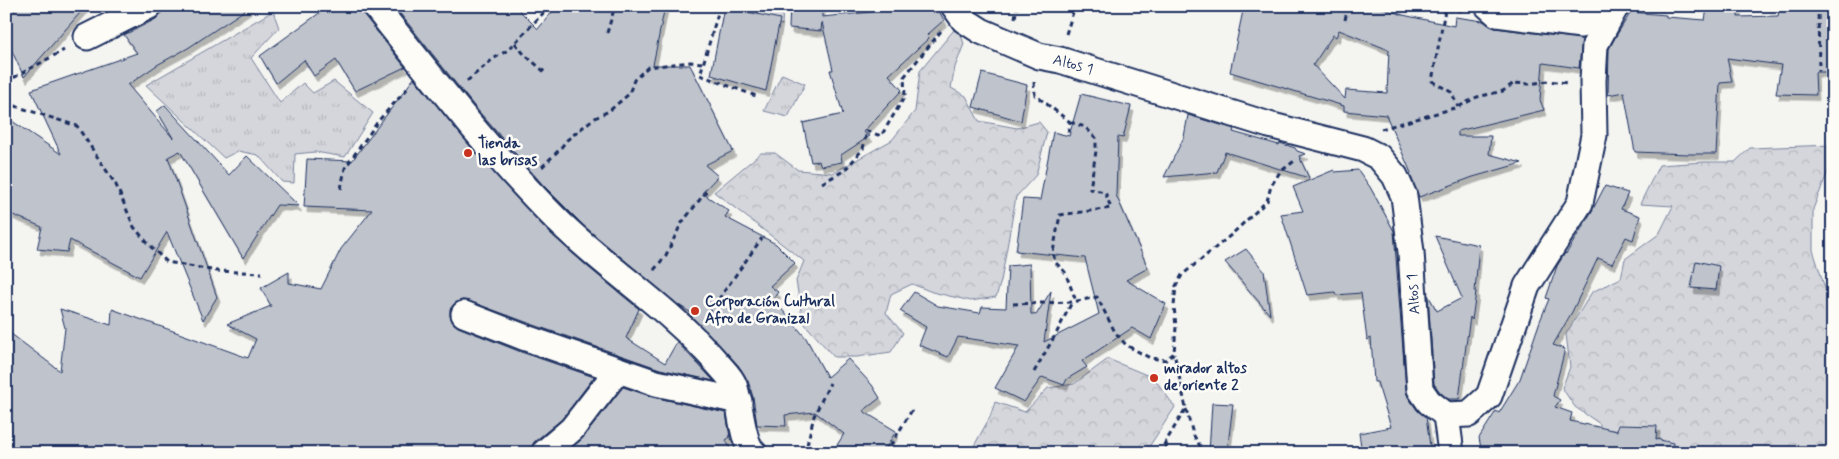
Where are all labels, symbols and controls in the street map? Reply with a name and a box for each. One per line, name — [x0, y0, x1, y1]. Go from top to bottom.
street label: Altos 1 — [1051, 50, 1095, 80]
place label: Tienda las brisas — [478, 134, 538, 171]
marker: Tienda las brisas — [462, 147, 474, 159]
street label: Altos 1 — [1403, 273, 1425, 315]
place label: Corporación Cultural Afro de Granizal — [705, 292, 835, 329]
marker: Corporación Cultural Afro de Granizal — [689, 305, 701, 317]
place label: mirador altos de oriente 2 — [1164, 359, 1247, 396]
marker: mirador altos de oriente 2 — [1148, 372, 1160, 384]

